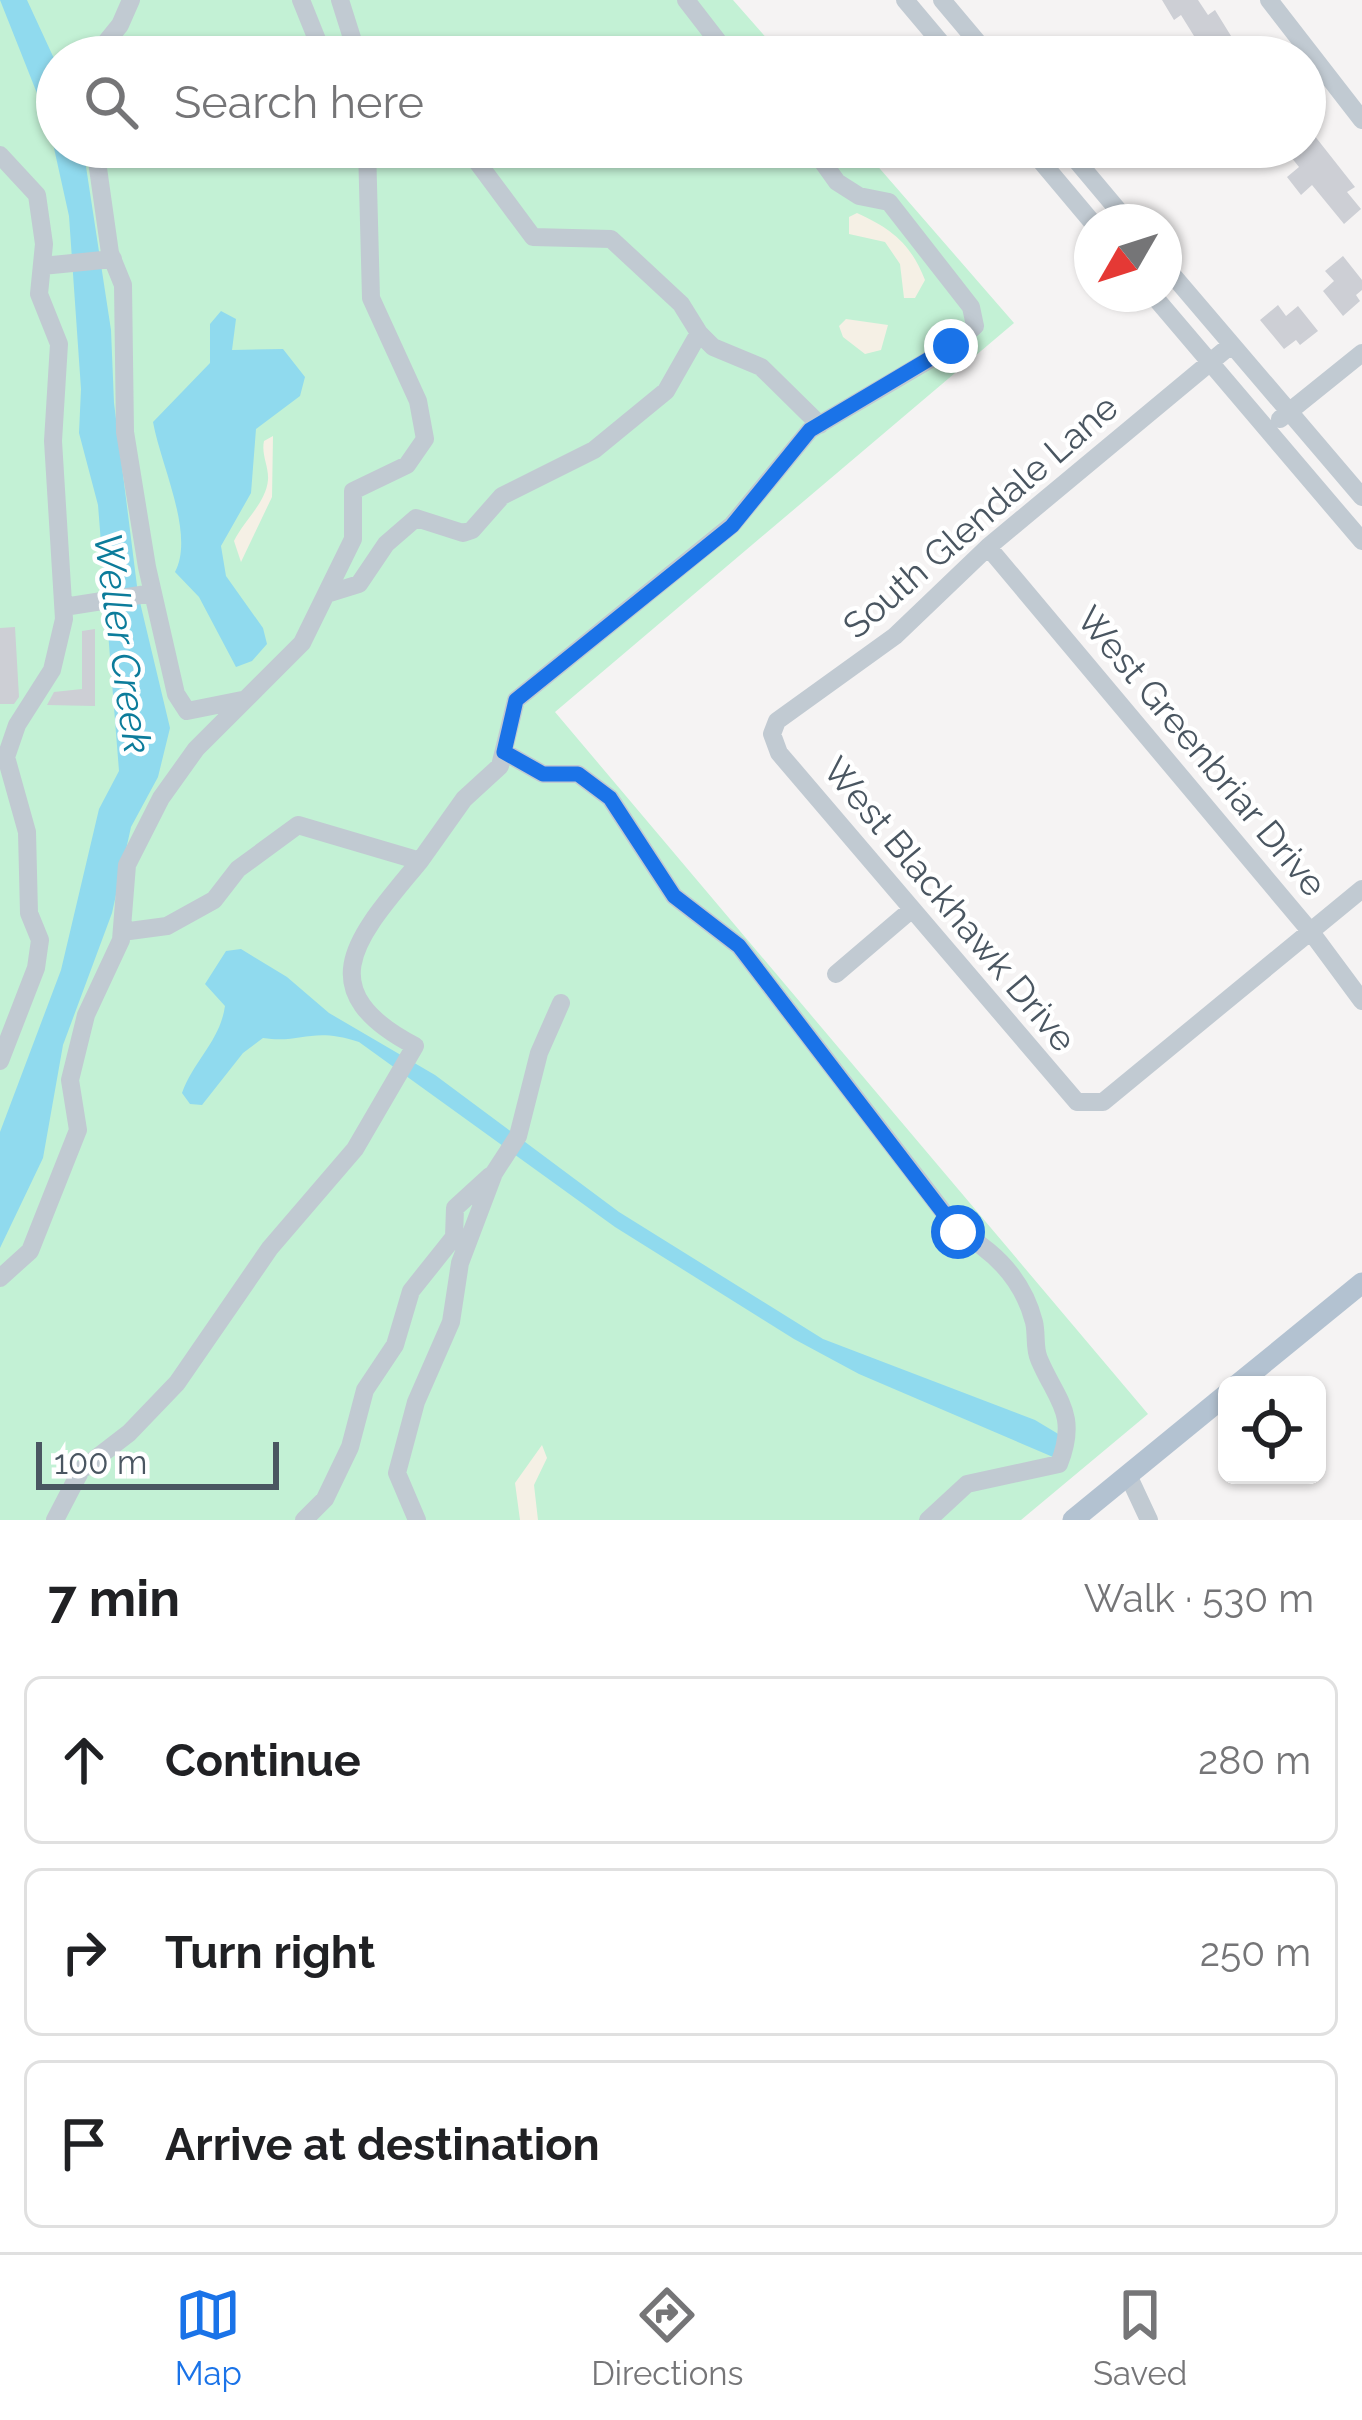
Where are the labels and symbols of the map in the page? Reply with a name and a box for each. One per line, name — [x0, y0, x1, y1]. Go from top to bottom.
north arrow — [1074, 204, 1182, 312]
route end — [924, 319, 978, 373]
street label: South Glendale Lane — [834, 386, 1126, 646]
water label: Weller Creek — [85, 530, 161, 756]
street label: West Greenbriar Drive — [1069, 598, 1335, 904]
street label: West Blackhawk Drive — [815, 749, 1085, 1059]
route start — [931, 1205, 985, 1259]
scale bar — [36, 1436, 279, 1489]

